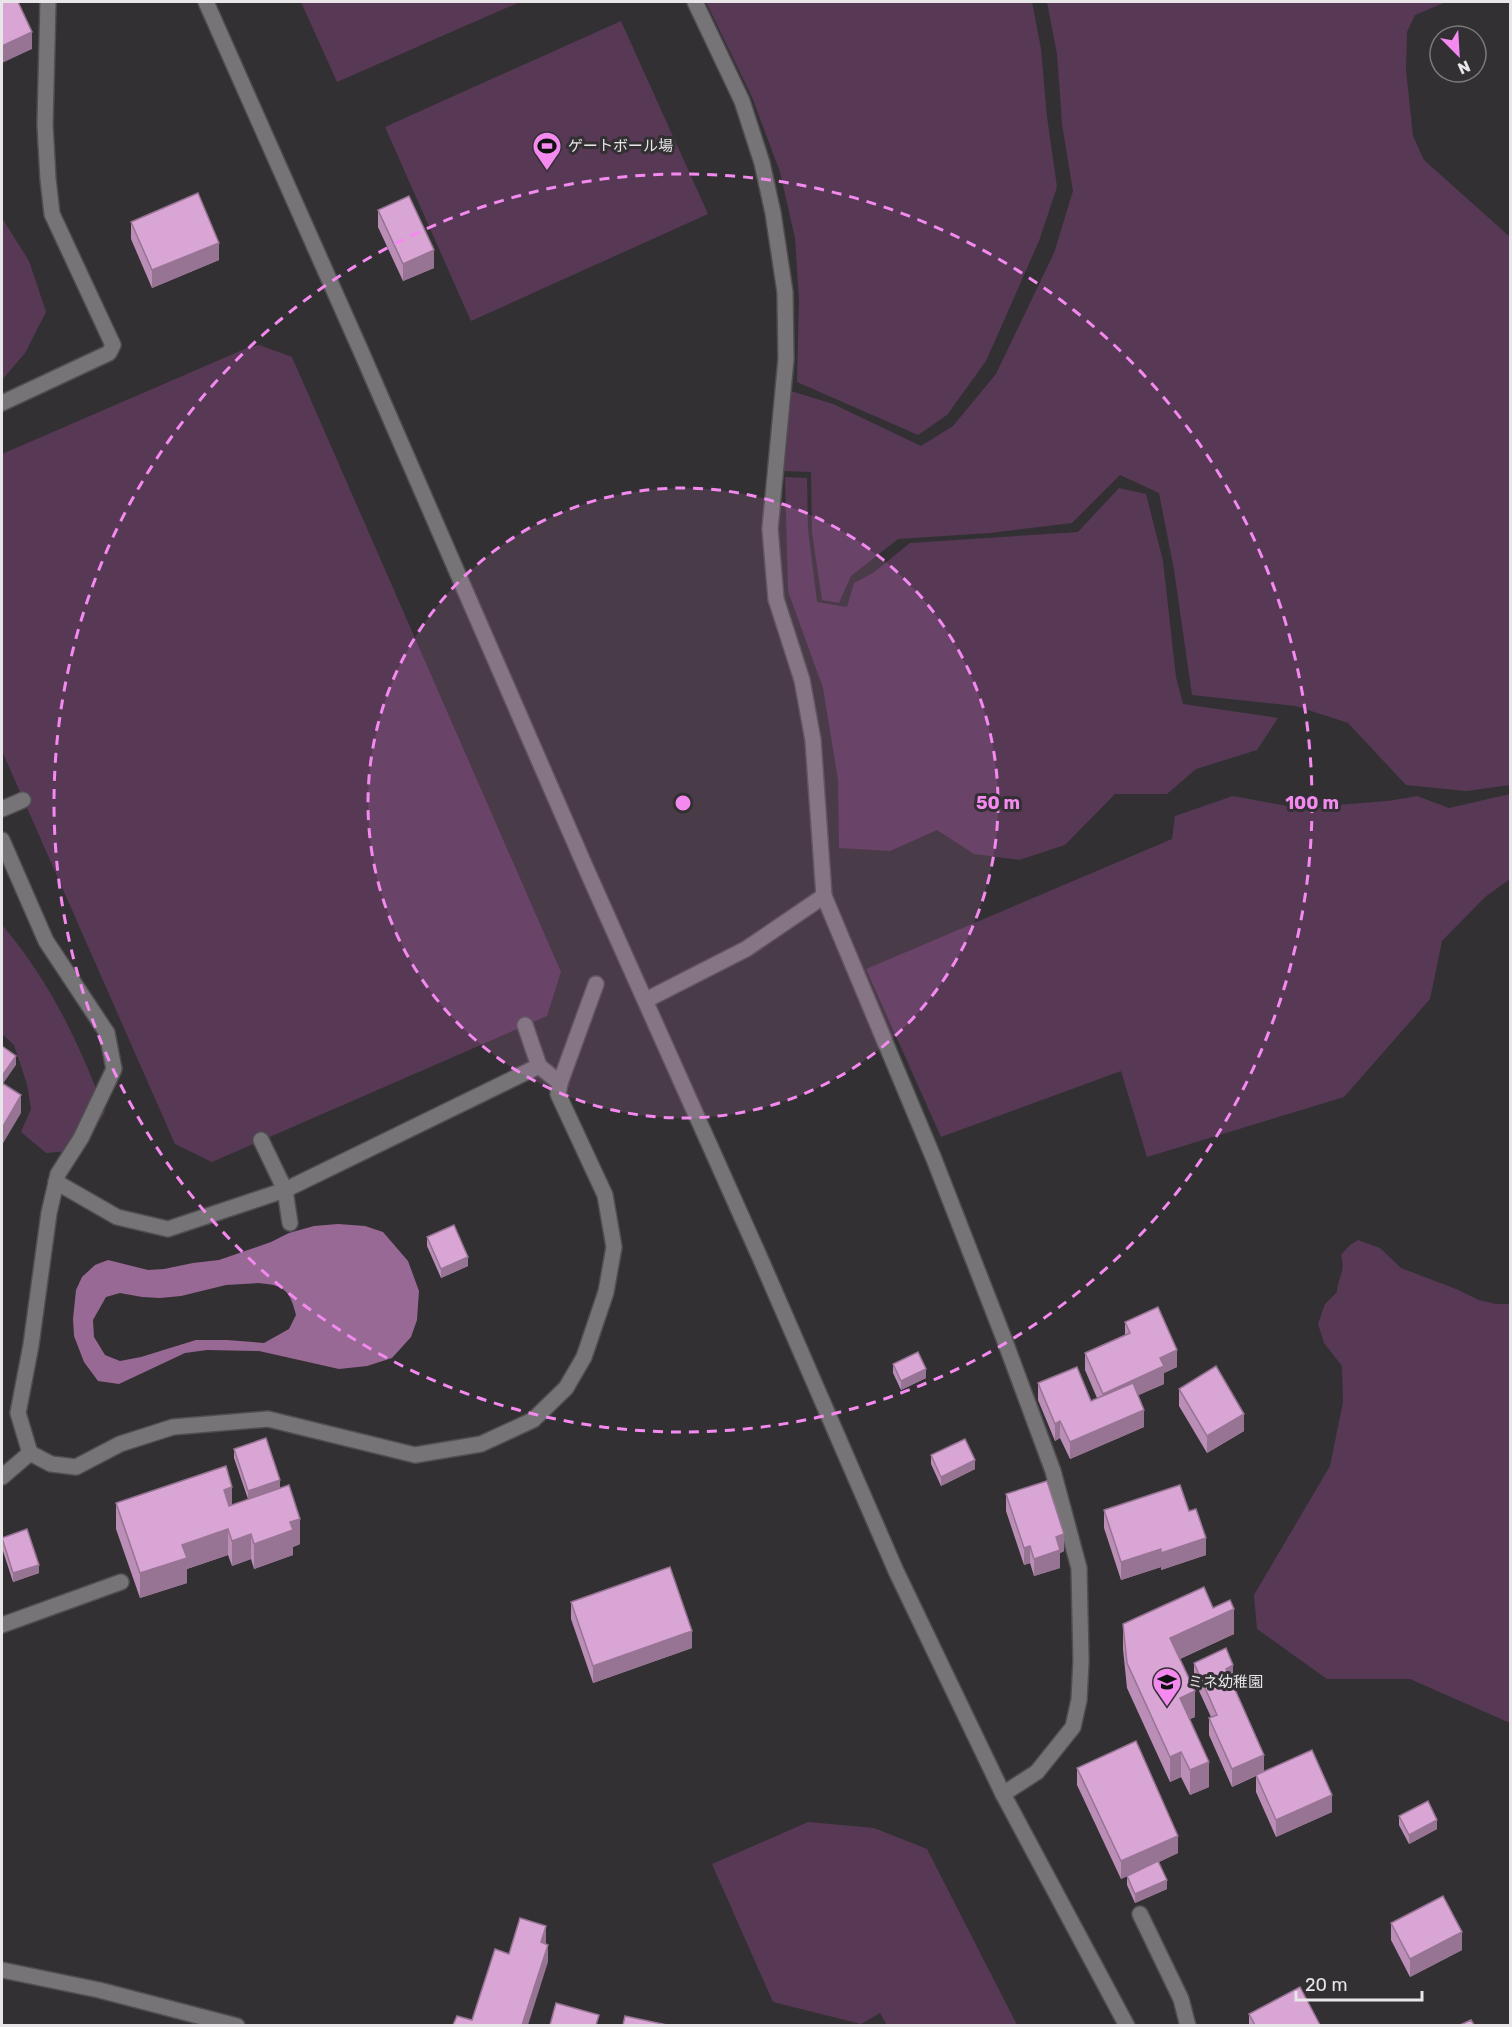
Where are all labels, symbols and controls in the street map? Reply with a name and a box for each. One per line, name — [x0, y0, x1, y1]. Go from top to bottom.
north arrow — [1428, 24, 1488, 84]
text: N — [1455, 56, 1473, 78]
sports icon: ゲートボール場 — [531, 130, 563, 172]
place label: ゲートボール場 — [568, 137, 673, 155]
text: 50 m — [976, 792, 1020, 814]
text: 100 m — [1285, 792, 1339, 814]
centre of rings — [673, 793, 693, 813]
school or university icon: ミネ幼稚園 — [1151, 1666, 1183, 1708]
place label: ミネ幼稚園 — [1188, 1673, 1263, 1691]
scale bar — [1296, 1964, 1422, 2002]
text: 20 m — [1305, 1974, 1347, 1996]

